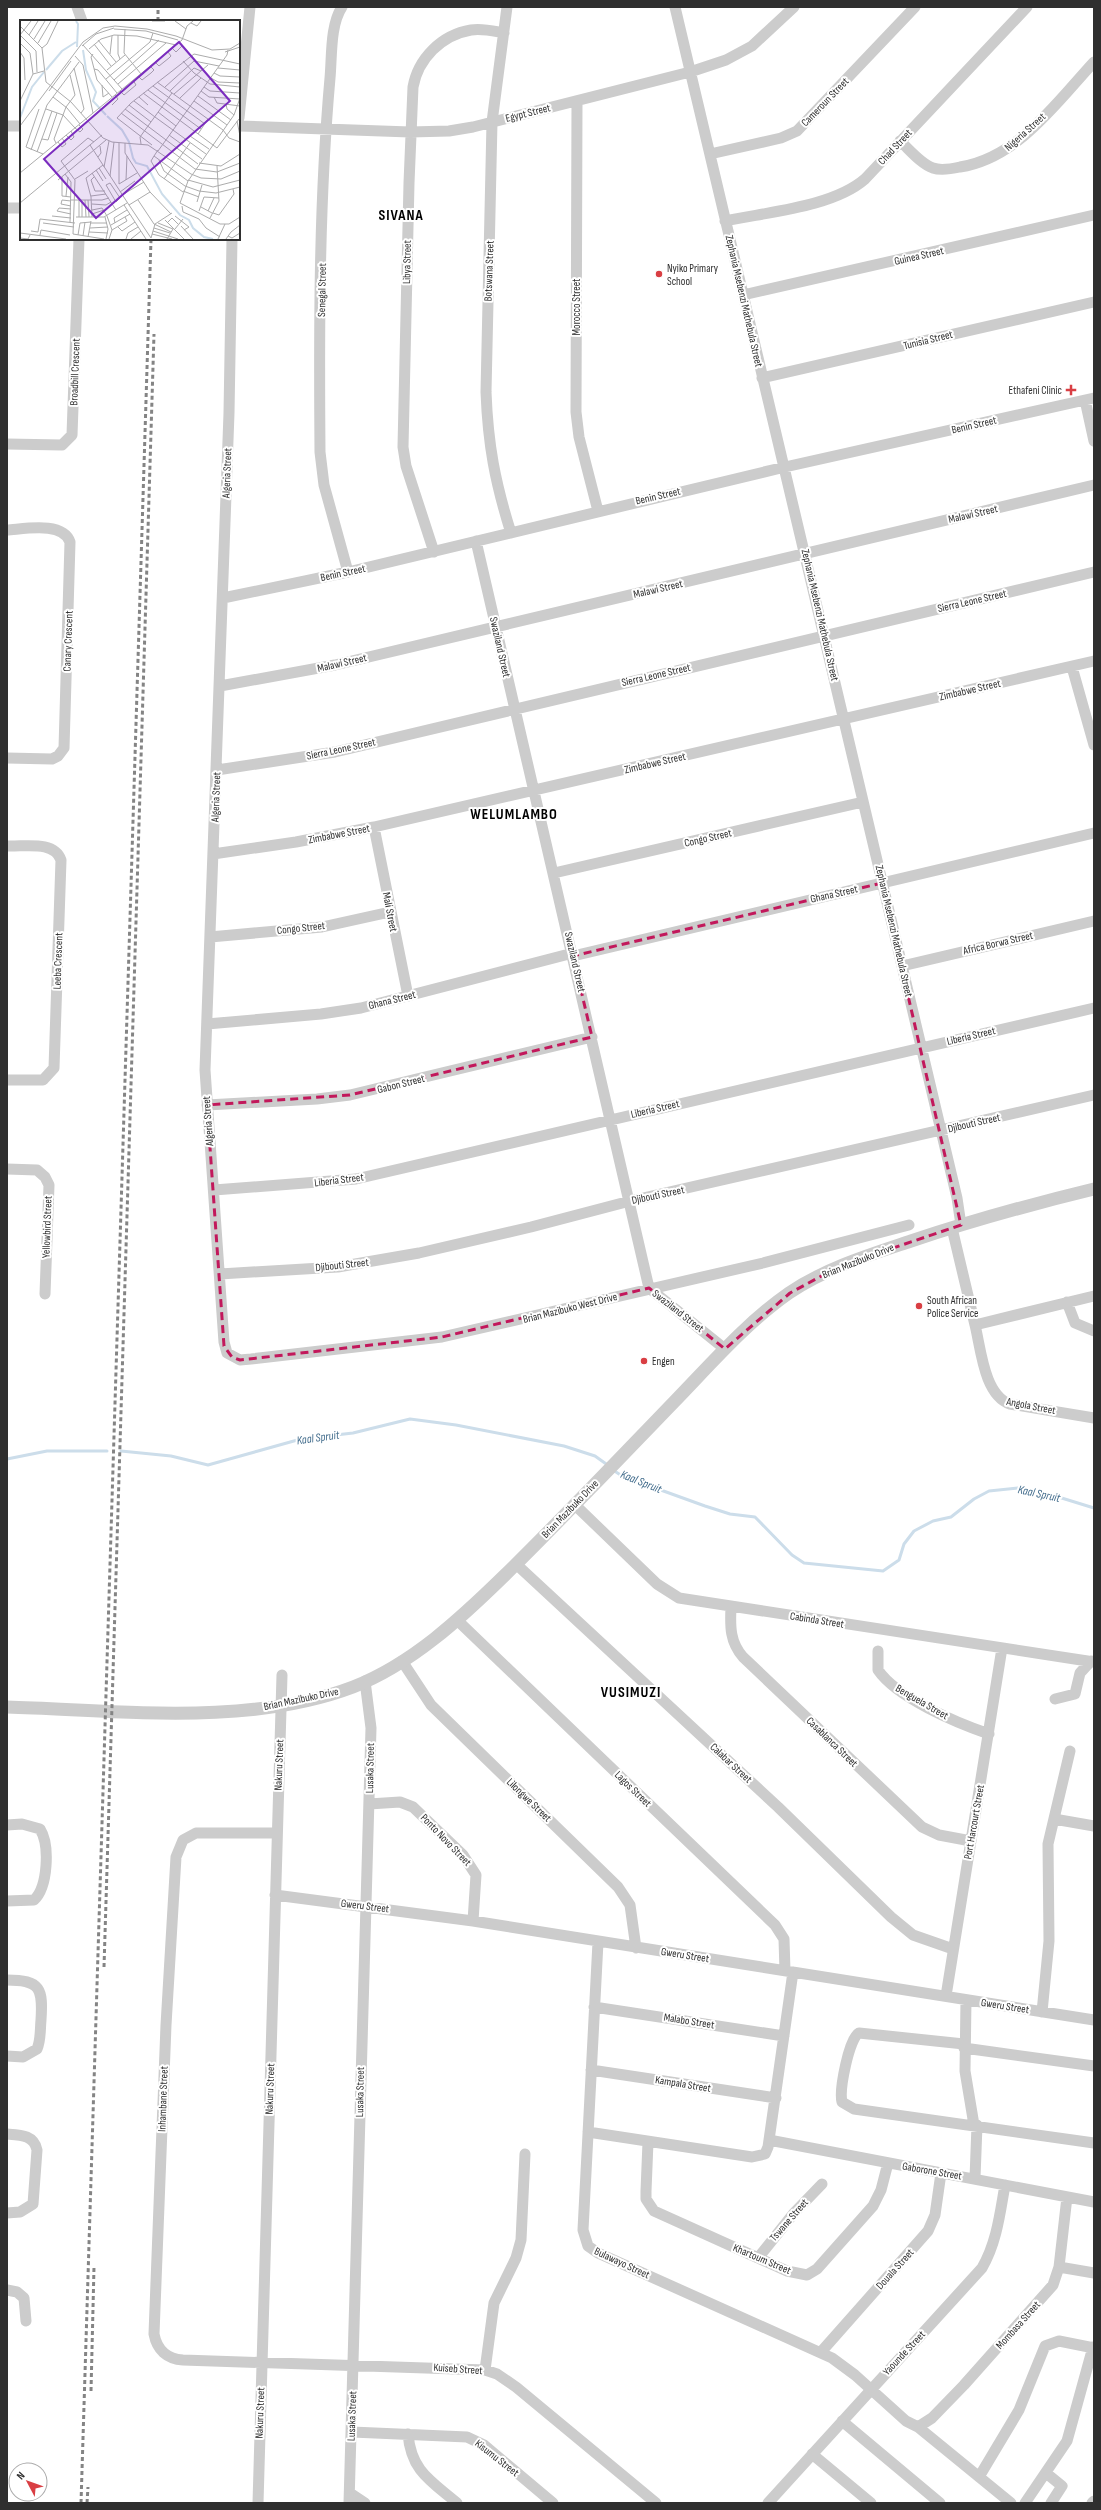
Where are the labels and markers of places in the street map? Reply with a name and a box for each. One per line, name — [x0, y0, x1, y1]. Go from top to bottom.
place label: Nyiko Primary School — [667, 262, 719, 288]
marker: Nyiko Primary School — [654, 269, 664, 279]
place label: Ethafeni Clinic — [1008, 384, 1062, 397]
marker: Ethafeni Clinic — [1065, 384, 1077, 396]
place label: South African Police Service — [927, 1294, 979, 1320]
marker: South African Police Service — [914, 1301, 924, 1311]
place label: Engen — [652, 1355, 675, 1368]
marker: Engen — [639, 1356, 649, 1366]

